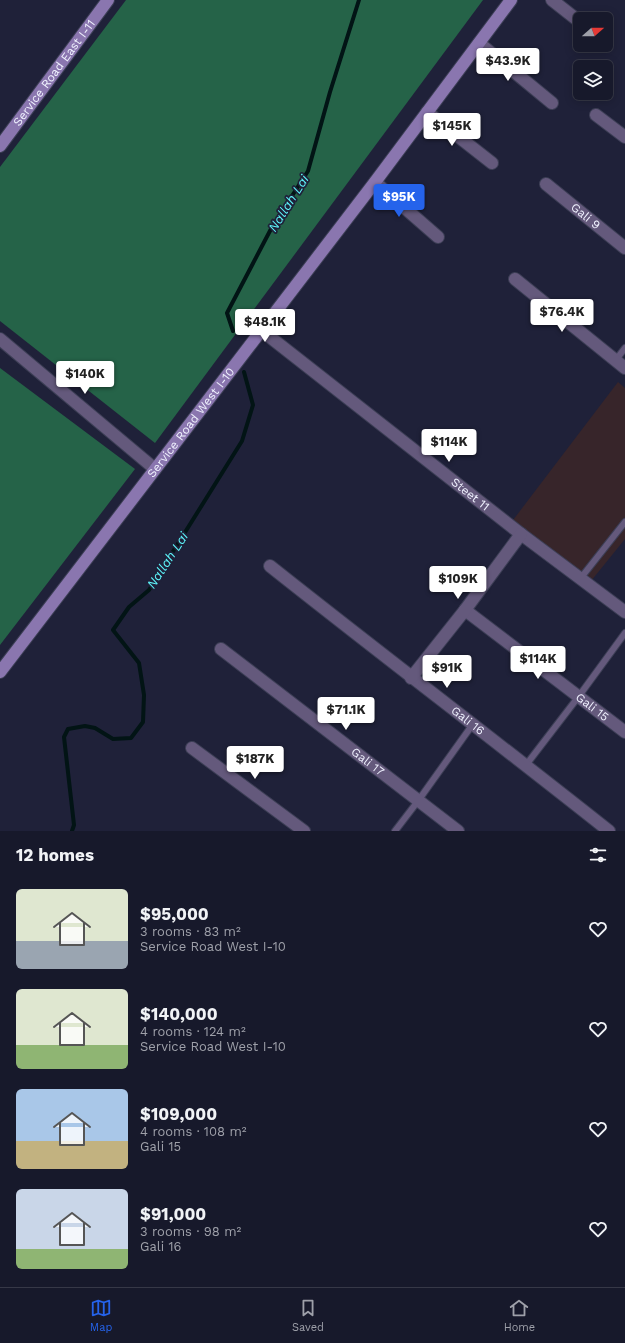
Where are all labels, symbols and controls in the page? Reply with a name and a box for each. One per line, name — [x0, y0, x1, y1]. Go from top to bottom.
north arrow — [573, 12, 613, 52]
map controls — [573, 12, 613, 100]
street label: Service Road East I-11 — [10, 17, 98, 129]
pin: $43.9K — [475, 48, 541, 82]
text: $43.9K — [485, 53, 531, 68]
button: layers — [573, 60, 613, 100]
pin: $145K — [424, 113, 480, 147]
text: $145K — [433, 118, 471, 133]
water label: Nallah Lai — [265, 172, 312, 234]
pin: $95K — [375, 184, 423, 218]
text: $95K — [383, 189, 415, 204]
street label: Gali 9 — [568, 200, 603, 232]
pin: $76.4K — [529, 299, 595, 333]
text: $76.4K — [539, 304, 585, 319]
pin: $48.1K — [232, 309, 298, 343]
text: $48.1K — [244, 314, 286, 329]
pin: $140K — [57, 361, 113, 395]
street label: Service Road West I-10 — [144, 365, 237, 480]
text: $140K — [65, 366, 105, 381]
pin: $114K — [421, 429, 477, 463]
text: $114K — [431, 434, 467, 449]
street label: Steet 11 — [448, 475, 492, 513]
water label: Nallah Lai — [144, 529, 191, 591]
pin: $109K — [430, 566, 486, 600]
text: $109K — [438, 571, 478, 586]
pin: $114K — [510, 646, 566, 680]
text: $114K — [520, 651, 556, 666]
pin: $91K — [423, 655, 471, 689]
text: $91K — [432, 660, 462, 675]
street label: Gali 15 — [573, 690, 612, 724]
pin: $71.1K — [313, 697, 379, 731]
text: $71.1K — [327, 702, 365, 717]
street label: Gali 16 — [448, 703, 487, 738]
street label: Gali 17 — [349, 745, 387, 779]
pin: $187K — [227, 746, 283, 780]
text: $187K — [236, 751, 274, 766]
icon: filters — [587, 844, 609, 866]
text: 12 homes — [16, 845, 94, 865]
text: $95,000 — [140, 904, 209, 924]
icon: home — [48, 905, 96, 953]
icon: heart — [587, 918, 609, 940]
text: 3 rooms · 83 m² — [140, 924, 241, 939]
text: Service Road West I-10 — [140, 939, 286, 954]
text: $140,000 — [140, 1004, 218, 1024]
icon: home — [48, 1005, 96, 1053]
icon: heart — [587, 1018, 609, 1040]
text: 4 rooms · 124 m² — [140, 1024, 246, 1039]
text: Service Road West I-10 — [140, 1039, 286, 1054]
text: $109,000 — [140, 1104, 217, 1124]
icon: home — [48, 1105, 96, 1153]
icon: heart — [587, 1118, 609, 1140]
text: 4 rooms · 108 m² — [140, 1124, 247, 1139]
text: Gali 15 — [140, 1139, 181, 1154]
text: $91,000 — [140, 1204, 206, 1224]
icon: home — [48, 1205, 96, 1253]
icon: heart — [587, 1218, 609, 1240]
text: 3 rooms · 98 m² — [140, 1224, 241, 1239]
text: Gali 16 — [140, 1239, 181, 1254]
tab: Map — [90, 1297, 112, 1334]
tab: Saved — [292, 1297, 324, 1334]
tab: Home — [504, 1297, 535, 1334]

